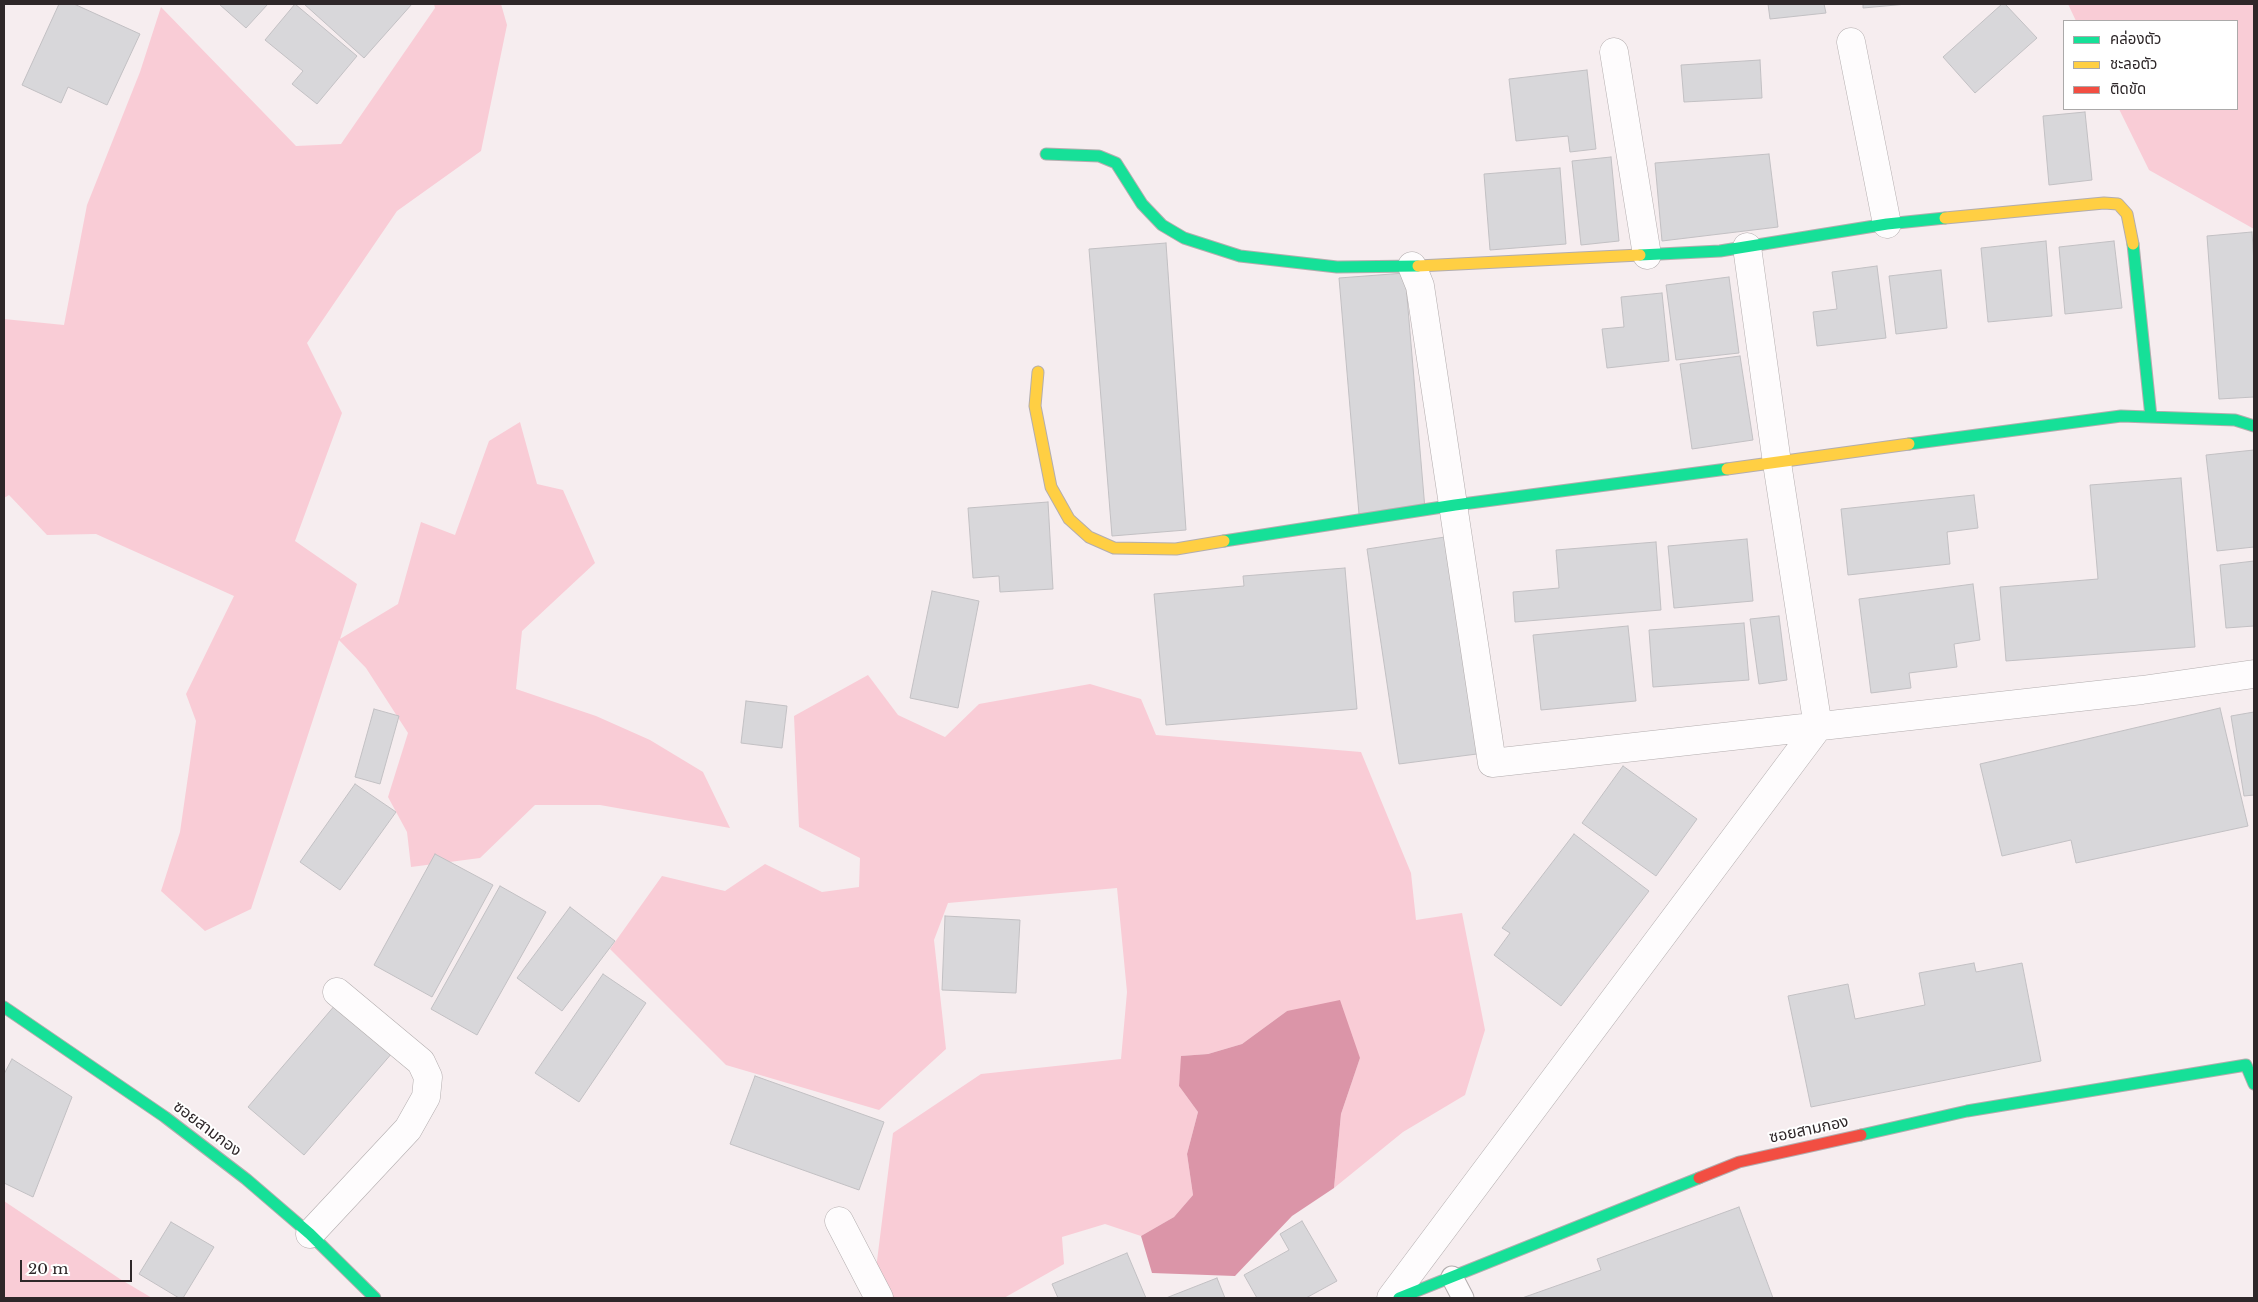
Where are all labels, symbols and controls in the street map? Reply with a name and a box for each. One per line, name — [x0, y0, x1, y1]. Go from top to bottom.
legend — [2063, 20, 2238, 110]
text: คล่องตัว — [2110, 29, 2161, 48]
text: ชะลอตัว — [2110, 54, 2157, 73]
text: ติดขัด — [2110, 79, 2146, 98]
street label: ซอยสามกอง — [169, 1097, 245, 1161]
street label: ซอยสามกอง — [1768, 1112, 1850, 1148]
scale bar — [22, 1250, 135, 1282]
text: 20 m — [28, 1259, 68, 1278]

